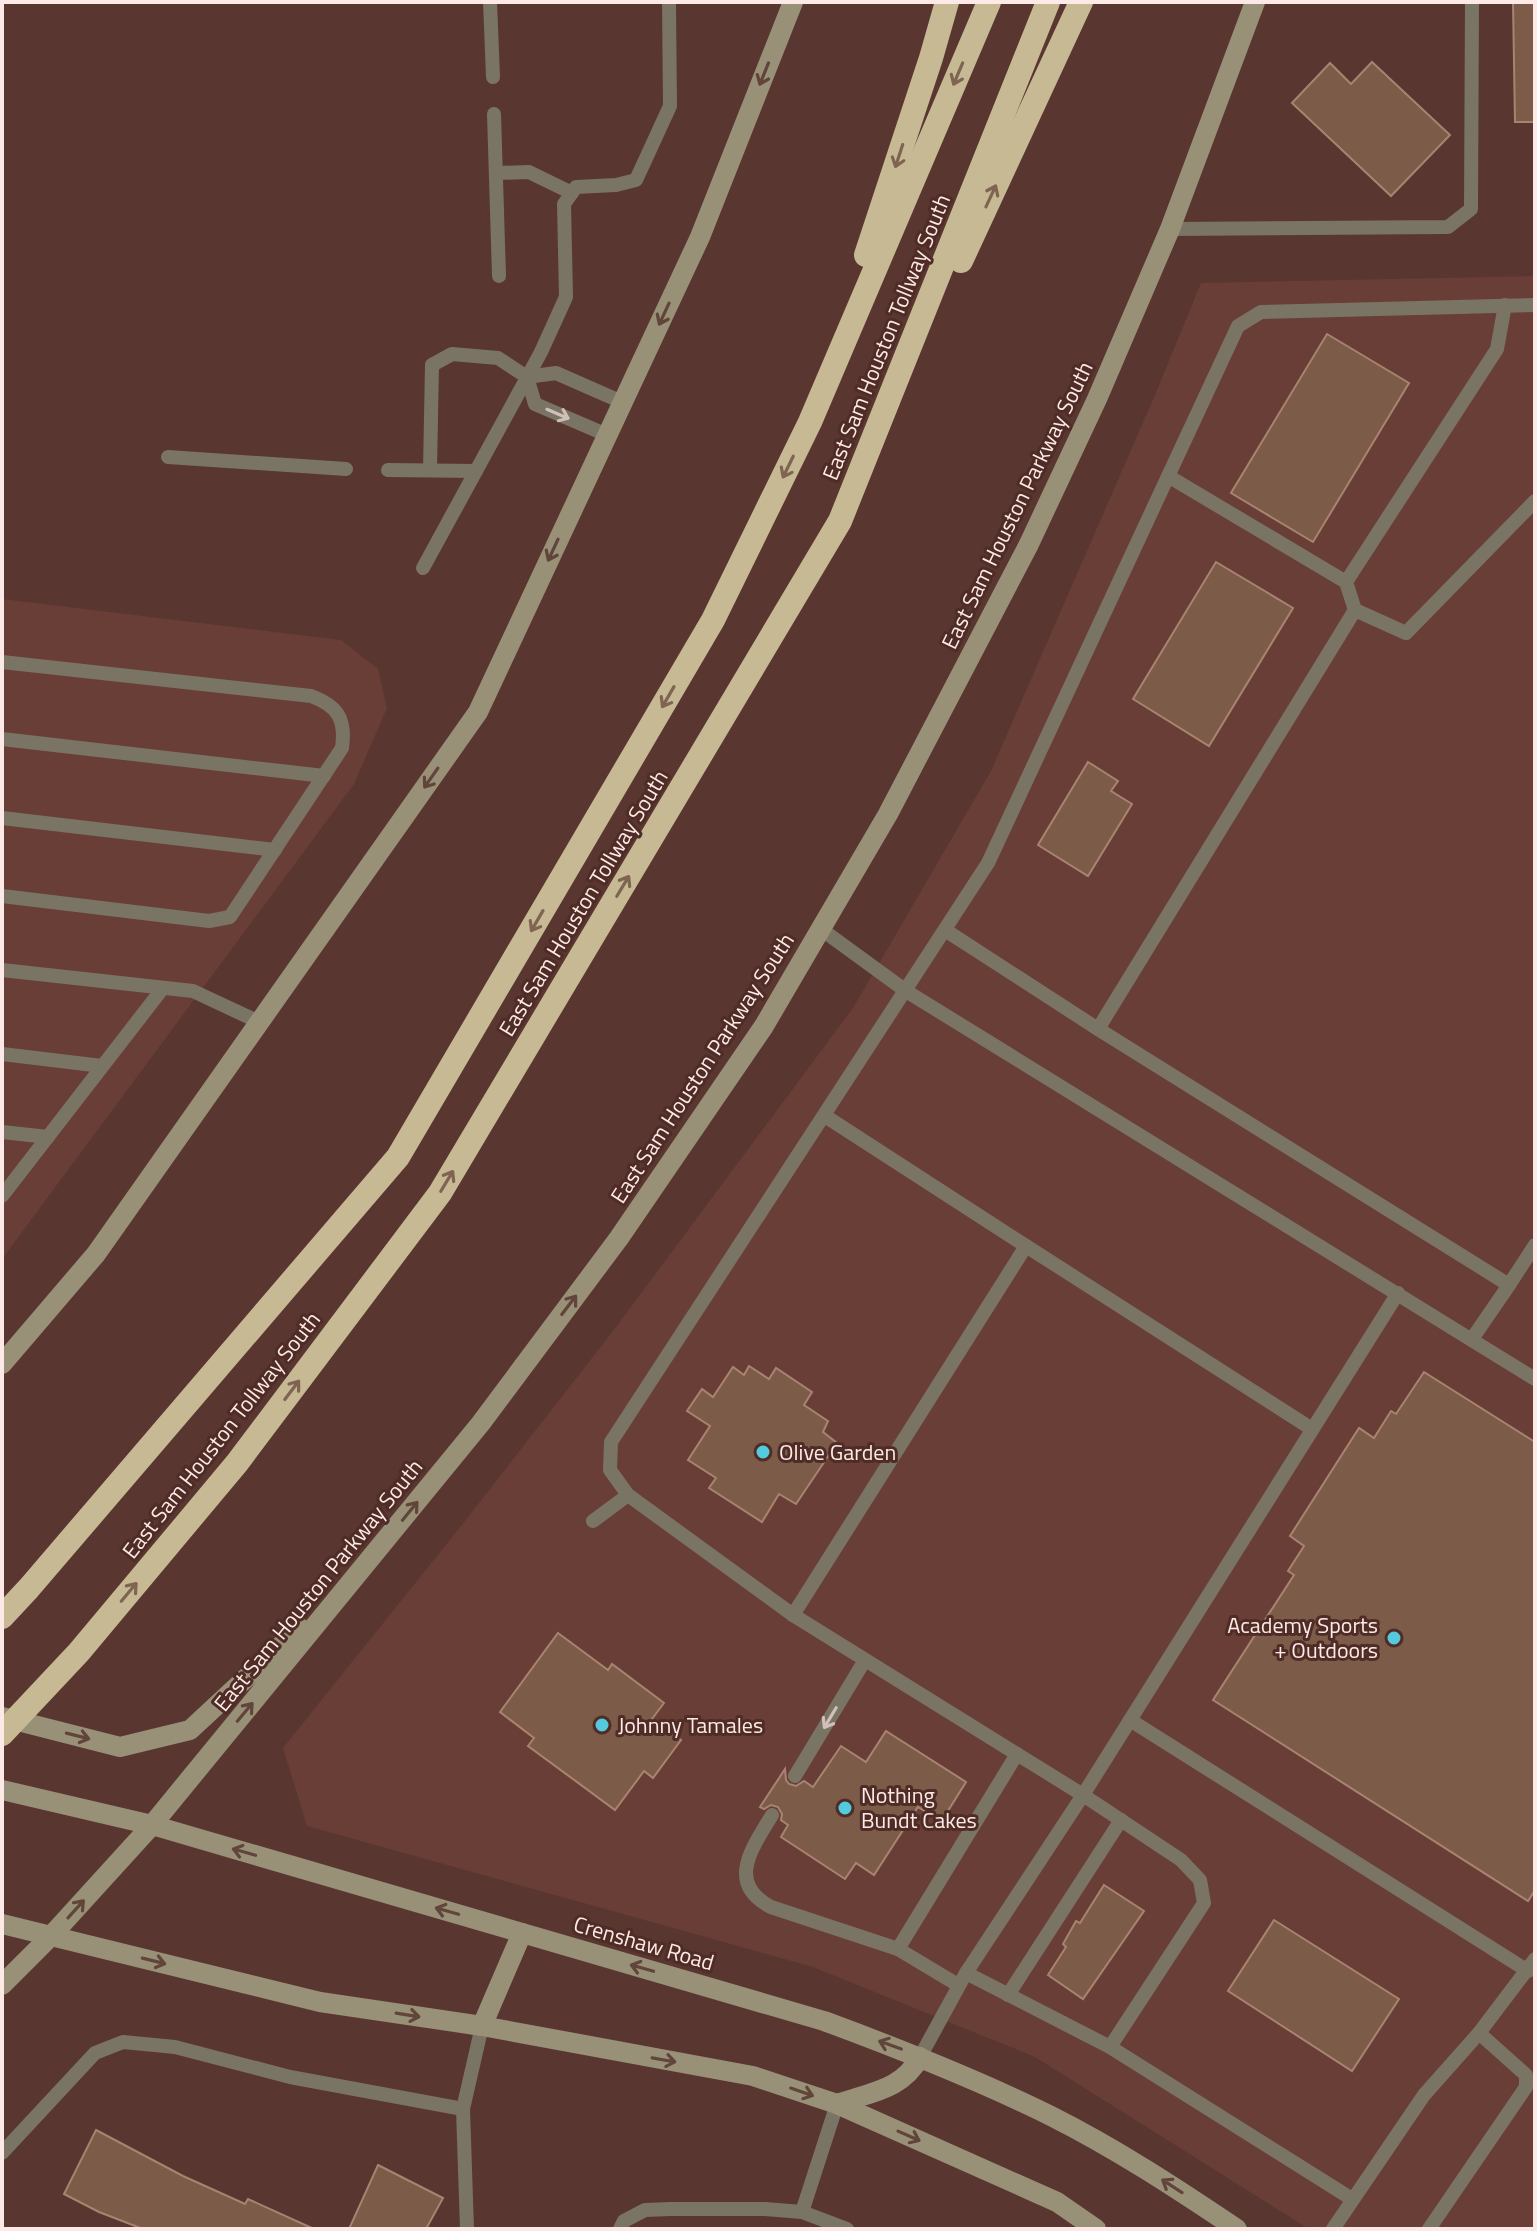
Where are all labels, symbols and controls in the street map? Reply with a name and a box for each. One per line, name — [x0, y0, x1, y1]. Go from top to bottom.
one-way arrow — [756, 61, 770, 86]
one-way arrow — [950, 61, 964, 86]
one-way arrow — [890, 144, 905, 169]
one-way arrow — [984, 184, 999, 208]
street label: East Sam Houston Tollway South — [813, 189, 959, 485]
one-way arrow — [656, 302, 671, 326]
street label: East Sam Houston Parkway South — [932, 355, 1102, 655]
one-way arrow — [545, 408, 570, 422]
one-way arrow — [780, 454, 796, 478]
one-way arrow — [545, 537, 560, 561]
one-way arrow — [660, 685, 676, 708]
street label: East Sam Houston Tollway South — [490, 763, 676, 1043]
one-way arrow — [423, 766, 439, 788]
one-way arrow — [615, 875, 631, 898]
one-way arrow — [528, 909, 544, 932]
street label: East Sam Houston Parkway South — [602, 926, 802, 1210]
one-way arrow — [439, 1170, 455, 1193]
one-way arrow — [560, 1295, 577, 1316]
street label: East Sam Houston Tollway South — [114, 1304, 328, 1566]
one-way arrow — [283, 1380, 300, 1401]
place label: Olive Garden — [779, 1435, 896, 1469]
marker: Olive Garden — [754, 1443, 772, 1461]
street label: East Sam Houston Parkway South — [205, 1451, 431, 1719]
one-way arrow — [401, 1501, 419, 1522]
one-way arrow — [120, 1583, 138, 1603]
place label: Academy Sports + Outdoors — [1227, 1608, 1378, 1667]
marker: Academy Sports + Outdoors — [1385, 1629, 1403, 1647]
one-way arrow — [236, 1702, 254, 1722]
one-way arrow — [822, 1706, 838, 1729]
place label: Johnny Tamales — [618, 1708, 763, 1742]
marker: Johnny Tamales — [593, 1716, 611, 1734]
one-way arrow — [64, 1729, 90, 1744]
place label: Nothing Bundt Cakes — [861, 1778, 977, 1837]
marker: Nothing Bundt Cakes — [836, 1799, 854, 1817]
one-way arrow — [231, 1844, 257, 1859]
one-way arrow — [66, 1899, 85, 1919]
one-way arrow — [435, 1903, 461, 1918]
street label: Crenshaw Road — [570, 1907, 718, 1979]
one-way arrow — [141, 1954, 167, 1969]
one-way arrow — [629, 1959, 655, 1974]
one-way arrow — [395, 2008, 421, 2023]
one-way arrow — [877, 2037, 902, 2052]
one-way arrow — [651, 2053, 677, 2068]
one-way arrow — [789, 2086, 814, 2101]
one-way arrow — [896, 2129, 920, 2144]
one-way arrow — [1161, 2177, 1184, 2193]

